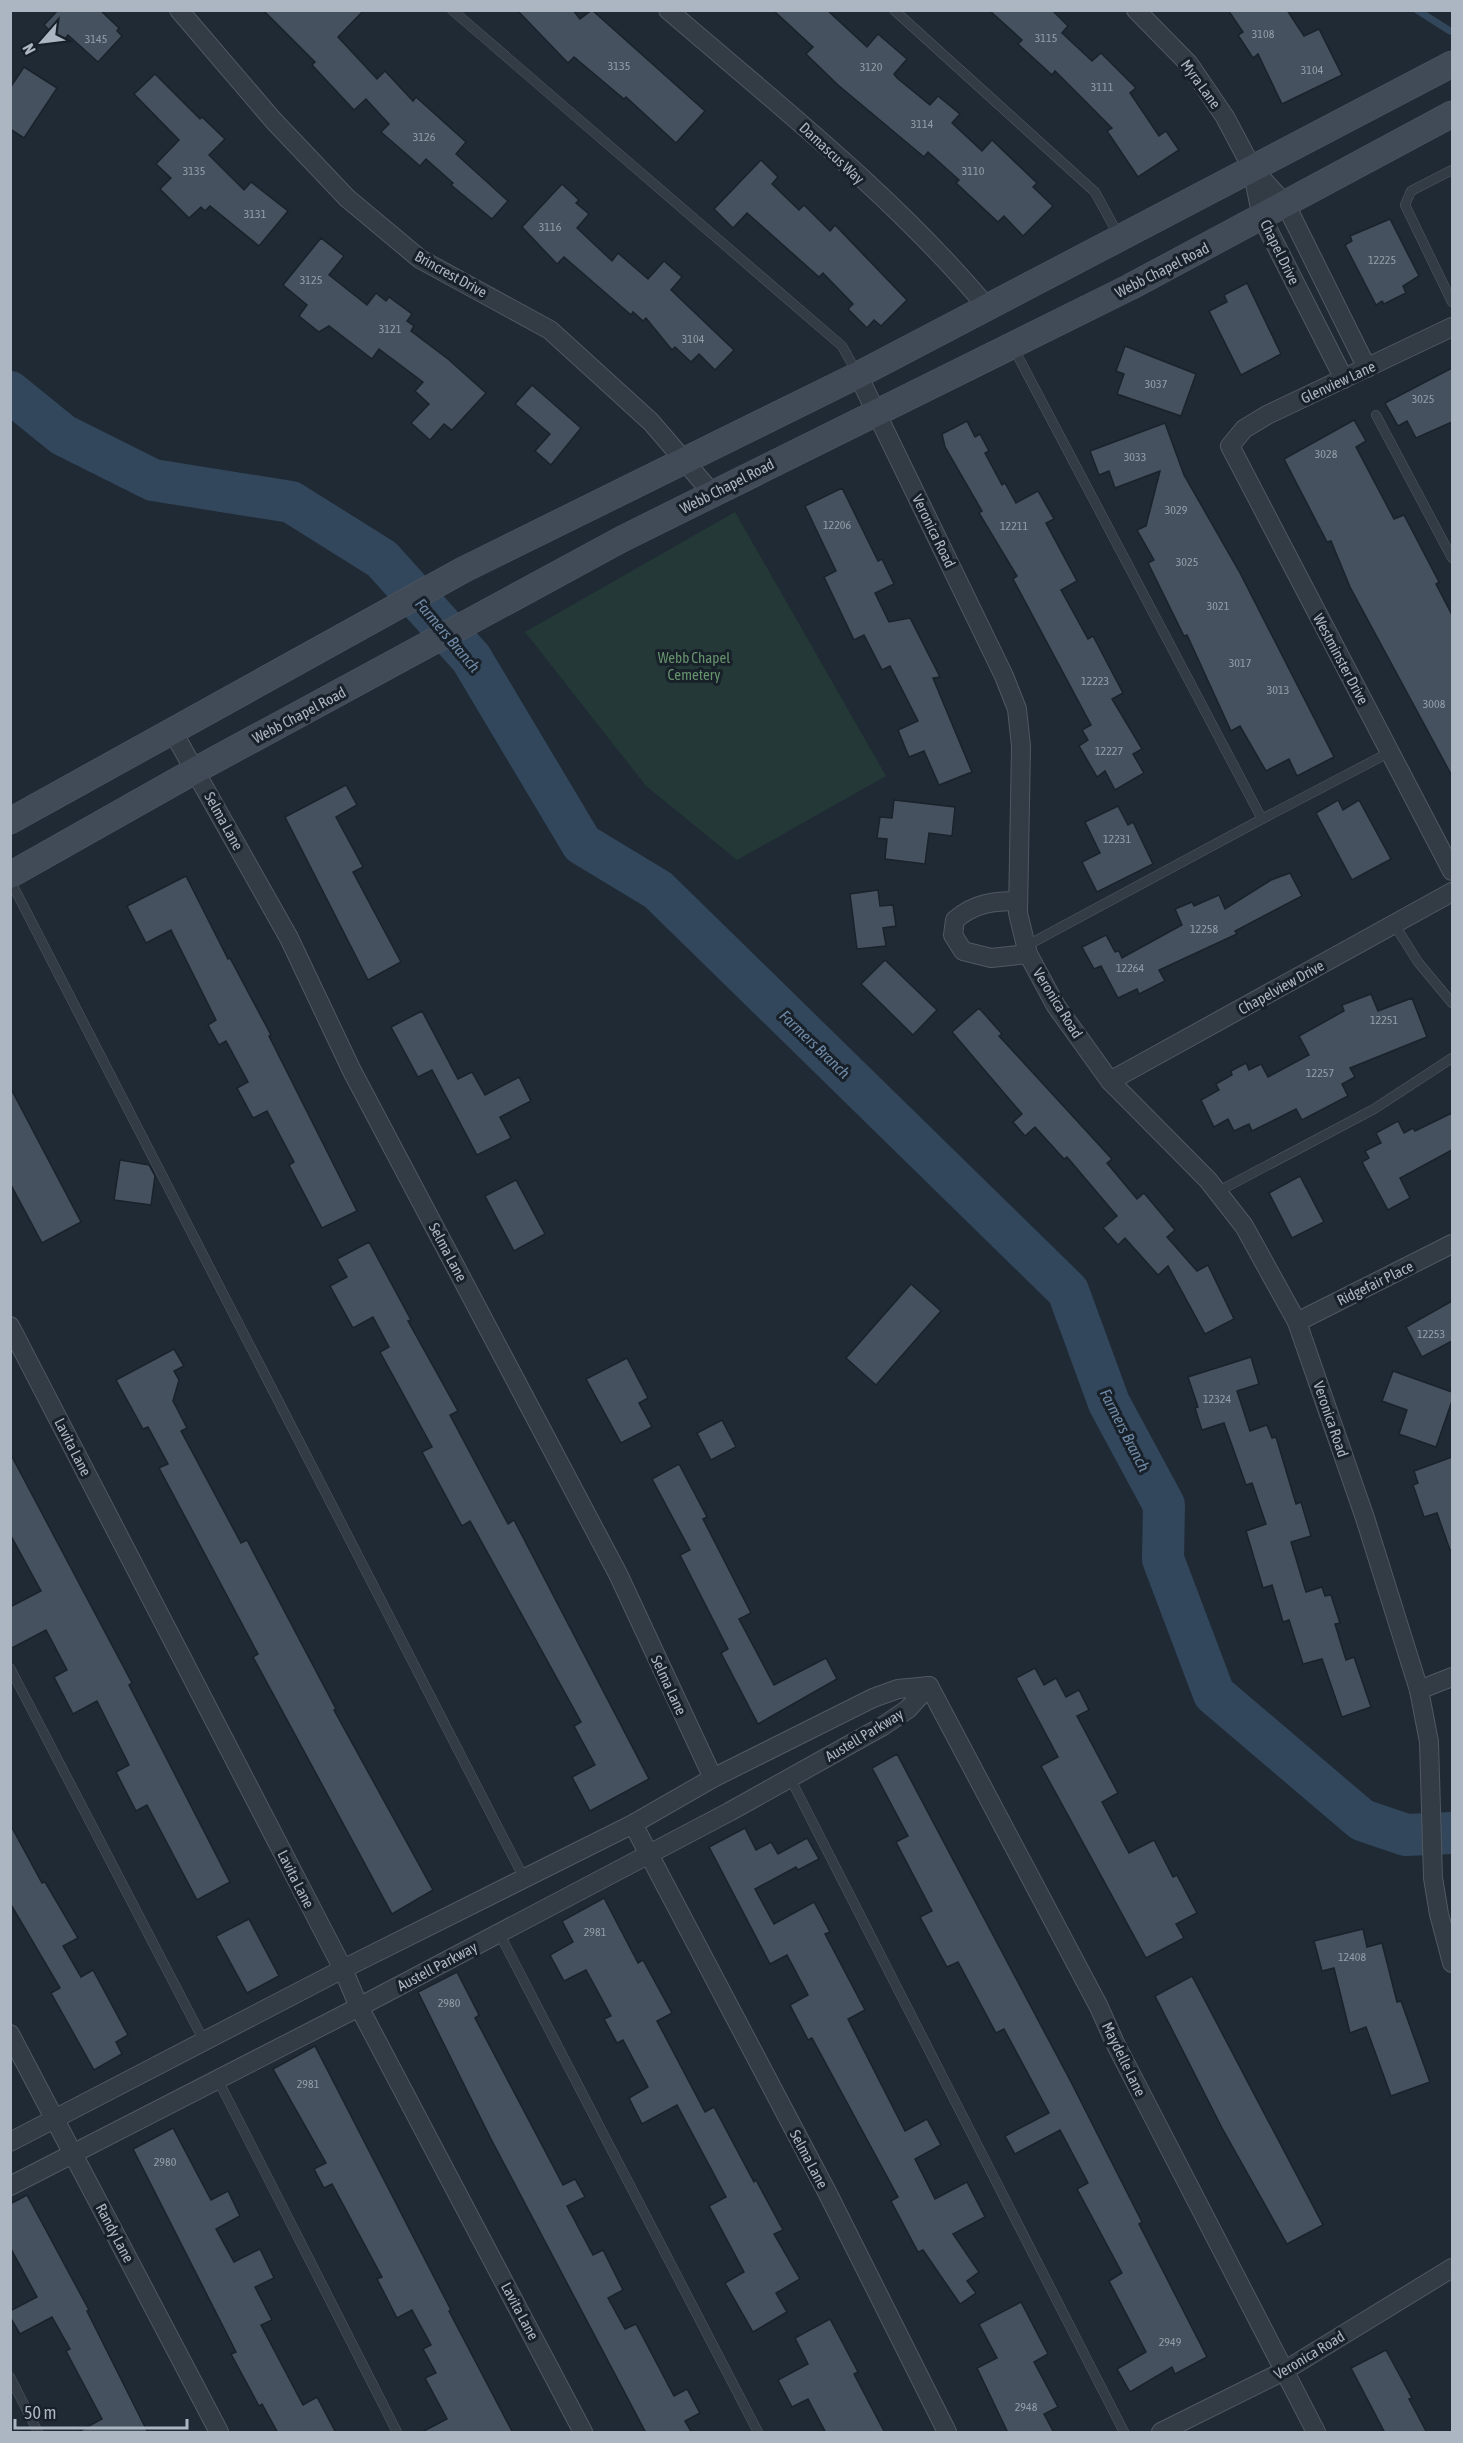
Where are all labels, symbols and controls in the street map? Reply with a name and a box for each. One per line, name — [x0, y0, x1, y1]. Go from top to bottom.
north arrow — [12, 12, 72, 72]
house number: 3108 — [1252, 27, 1275, 41]
house number: 3115 — [1035, 31, 1057, 45]
house number: 3145 — [85, 32, 107, 46]
text: N — [19, 41, 39, 57]
street label: Myra Lane — [1178, 56, 1225, 112]
house number: 3135 — [608, 59, 630, 73]
house number: 3120 — [860, 60, 883, 74]
house number: 3104 — [1301, 63, 1324, 77]
house number: 3111 — [1091, 80, 1114, 94]
house number: 3114 — [911, 117, 934, 131]
street label: Damascus Way — [796, 119, 868, 187]
house number: 3126 — [413, 130, 436, 144]
house number: 3135 — [183, 164, 205, 178]
house number: 3110 — [962, 164, 985, 178]
house number: 3131 — [244, 207, 267, 221]
street label: Chapel Drive — [1257, 217, 1303, 287]
house number: 3116 — [539, 220, 562, 234]
street label: Webb Chapel Road — [1112, 239, 1212, 301]
street label: Brincrest Drive — [412, 247, 490, 301]
house number: 12225 — [1368, 253, 1396, 267]
house number: 3125 — [300, 273, 322, 287]
house number: 3121 — [379, 322, 402, 336]
house number: 3104 — [682, 332, 705, 346]
street label: Glenview Lane — [1298, 357, 1378, 407]
house number: 3037 — [1145, 377, 1168, 391]
house number: 3025 — [1412, 392, 1434, 406]
house number: 3028 — [1315, 447, 1338, 461]
house number: 3033 — [1124, 450, 1146, 464]
street label: Webb Chapel Road — [677, 455, 777, 517]
street label: Veronica Road — [909, 492, 959, 570]
house number: 3029 — [1165, 503, 1188, 517]
house number: 12206 — [823, 518, 851, 532]
house number: 12211 — [1000, 519, 1028, 533]
house number: 3025 — [1176, 555, 1198, 569]
water label: Farmers Branch — [412, 595, 484, 676]
house number: 3021 — [1207, 599, 1230, 613]
street label: Westminster Drive — [1310, 611, 1372, 707]
park label: Webb Chapel Cemetery — [658, 649, 730, 683]
house number: 3017 — [1229, 656, 1252, 670]
house number: 12223 — [1081, 674, 1109, 688]
street label: Webb Chapel Road — [249, 683, 349, 747]
house number: 3013 — [1267, 683, 1289, 697]
house number: 3008 — [1423, 697, 1446, 711]
house number: 12227 — [1095, 744, 1123, 758]
street label: Selma Lane — [201, 789, 247, 853]
house number: 12231 — [1103, 832, 1131, 846]
house number: 12258 — [1190, 922, 1218, 936]
street label: Chapelview Drive — [1235, 956, 1327, 1018]
house number: 12264 — [1116, 961, 1144, 975]
street label: Veronica Road — [1030, 965, 1086, 1041]
water label: Farmers Branch — [776, 1006, 854, 1082]
house number: 12251 — [1370, 1013, 1398, 1027]
house number: 12257 — [1306, 1066, 1334, 1080]
street label: Selma Lane — [426, 1220, 471, 1284]
street label: Ridgefair Place — [1334, 1257, 1416, 1309]
house number: 12253 — [1417, 1327, 1445, 1341]
street label: Veronica Road — [1310, 1379, 1352, 1459]
water label: Farmers Branch — [1096, 1386, 1154, 1475]
house number: 12324 — [1203, 1392, 1231, 1406]
street label: Lavita Lane — [51, 1415, 95, 1479]
street label: Selma Lane — [648, 1653, 690, 1718]
street label: Austell Parkway — [822, 1705, 906, 1765]
street label: Lavita Lane — [274, 1847, 318, 1911]
house number: 2981 — [584, 1925, 607, 1939]
street label: Austell Parkway — [394, 1938, 480, 1994]
house number: 12408 — [1338, 1950, 1366, 1964]
house number: 2980 — [438, 1996, 461, 2010]
street label: Maydelle Lane — [1099, 2019, 1149, 2099]
house number: 2981 — [297, 2077, 320, 2091]
street label: Selma Lane — [787, 2127, 832, 2191]
house number: 2980 — [154, 2155, 177, 2169]
street label: Randy Lane — [92, 2201, 138, 2265]
street label: Lavita Lane — [498, 2279, 542, 2343]
street label: Veronica Road — [1271, 2327, 1347, 2383]
house number: 2949 — [1159, 2335, 1182, 2349]
scale bar — [15, 2392, 188, 2430]
house number: 2948 — [1015, 2400, 1038, 2414]
text: 50 m — [24, 2402, 56, 2423]

